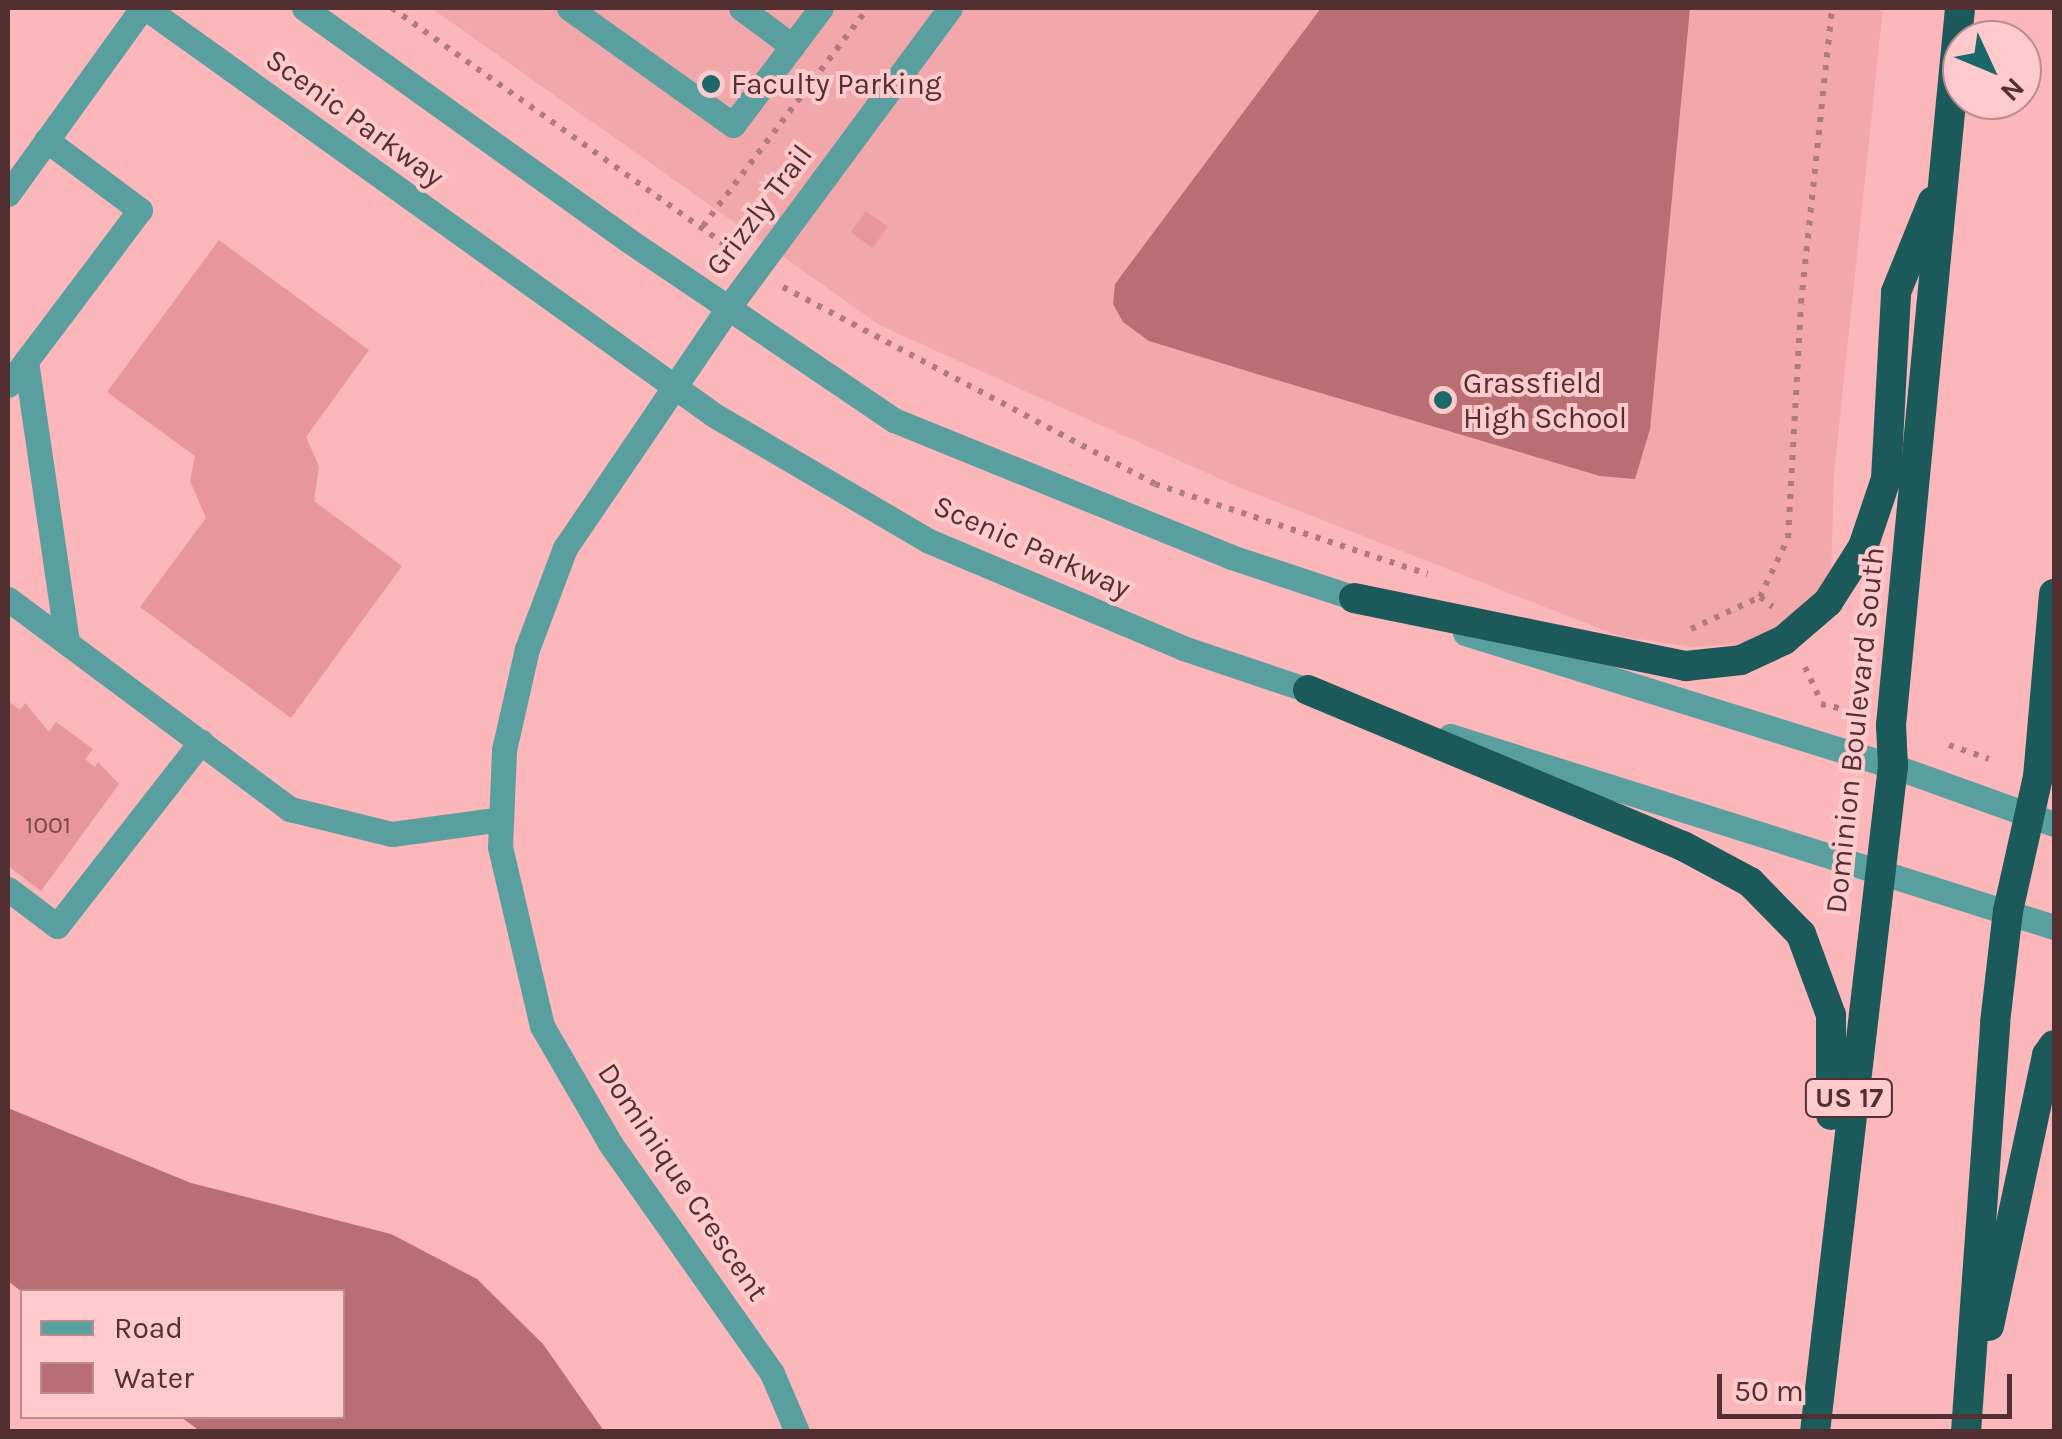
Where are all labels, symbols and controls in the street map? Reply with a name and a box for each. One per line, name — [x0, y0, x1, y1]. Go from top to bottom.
north arrow — [1942, 20, 2042, 120]
street label: Scenic Parkway — [259, 41, 451, 195]
place label: Faculty Parking — [731, 66, 942, 102]
text: N — [1994, 71, 2031, 108]
marker: Faculty Parking — [700, 73, 722, 95]
street label: Grizzly Trail — [698, 137, 820, 283]
place label: Grassfield High School — [1463, 365, 1627, 436]
marker: Grassfield High School — [1432, 389, 1454, 411]
street label: Scenic Parkway — [928, 487, 1136, 607]
street label: Dominion Boulevard South — [1818, 545, 1892, 915]
house number: 1001 — [25, 810, 71, 840]
street label: Dominique Crescent — [590, 1056, 776, 1308]
road number: US 17 — [1804, 1075, 1894, 1121]
legend — [20, 1289, 345, 1419]
text: Road — [114, 1310, 183, 1346]
scale bar — [1722, 1354, 2017, 1416]
text: Water — [114, 1360, 194, 1396]
text: 50 m — [1734, 1373, 1804, 1409]

